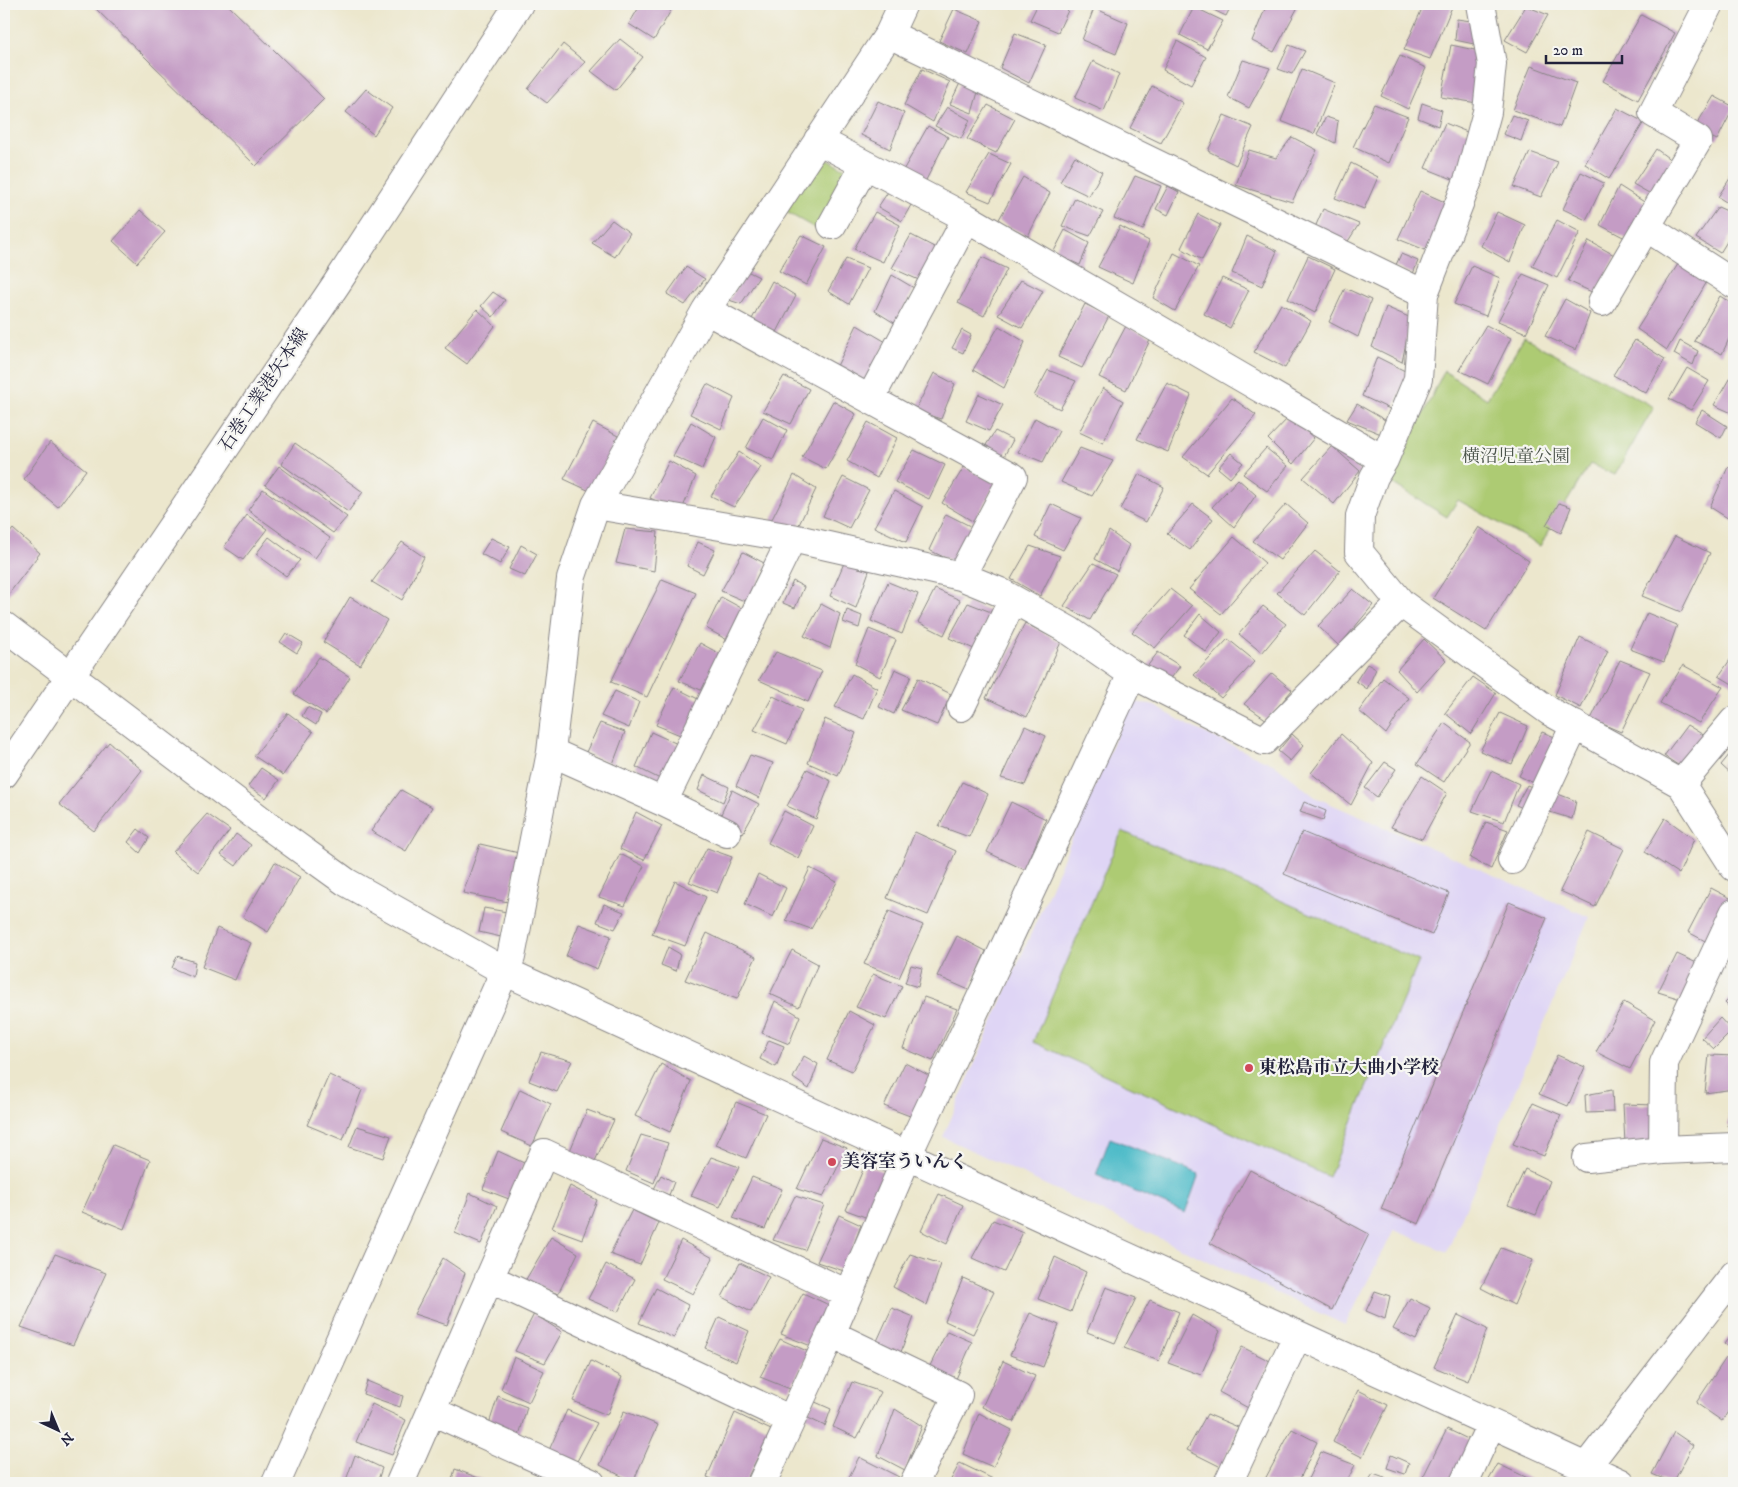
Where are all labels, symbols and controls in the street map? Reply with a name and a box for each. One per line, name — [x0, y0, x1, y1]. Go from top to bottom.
scale bar — [1546, 32, 1622, 64]
text: 20 m — [1553, 41, 1583, 60]
street label: 石巻工業港矢本線 — [215, 324, 313, 456]
park label: 横沼児童公園 — [1462, 446, 1570, 468]
place label: 東松島市立大曲小学校 — [1259, 1057, 1439, 1079]
marker: 東松島市立大曲小学校 — [1243, 1062, 1255, 1074]
place label: 美容室ういんく — [842, 1151, 968, 1173]
marker: 美容室ういんく — [826, 1156, 838, 1168]
north arrow — [32, 1404, 82, 1454]
text: N — [56, 1428, 77, 1449]

